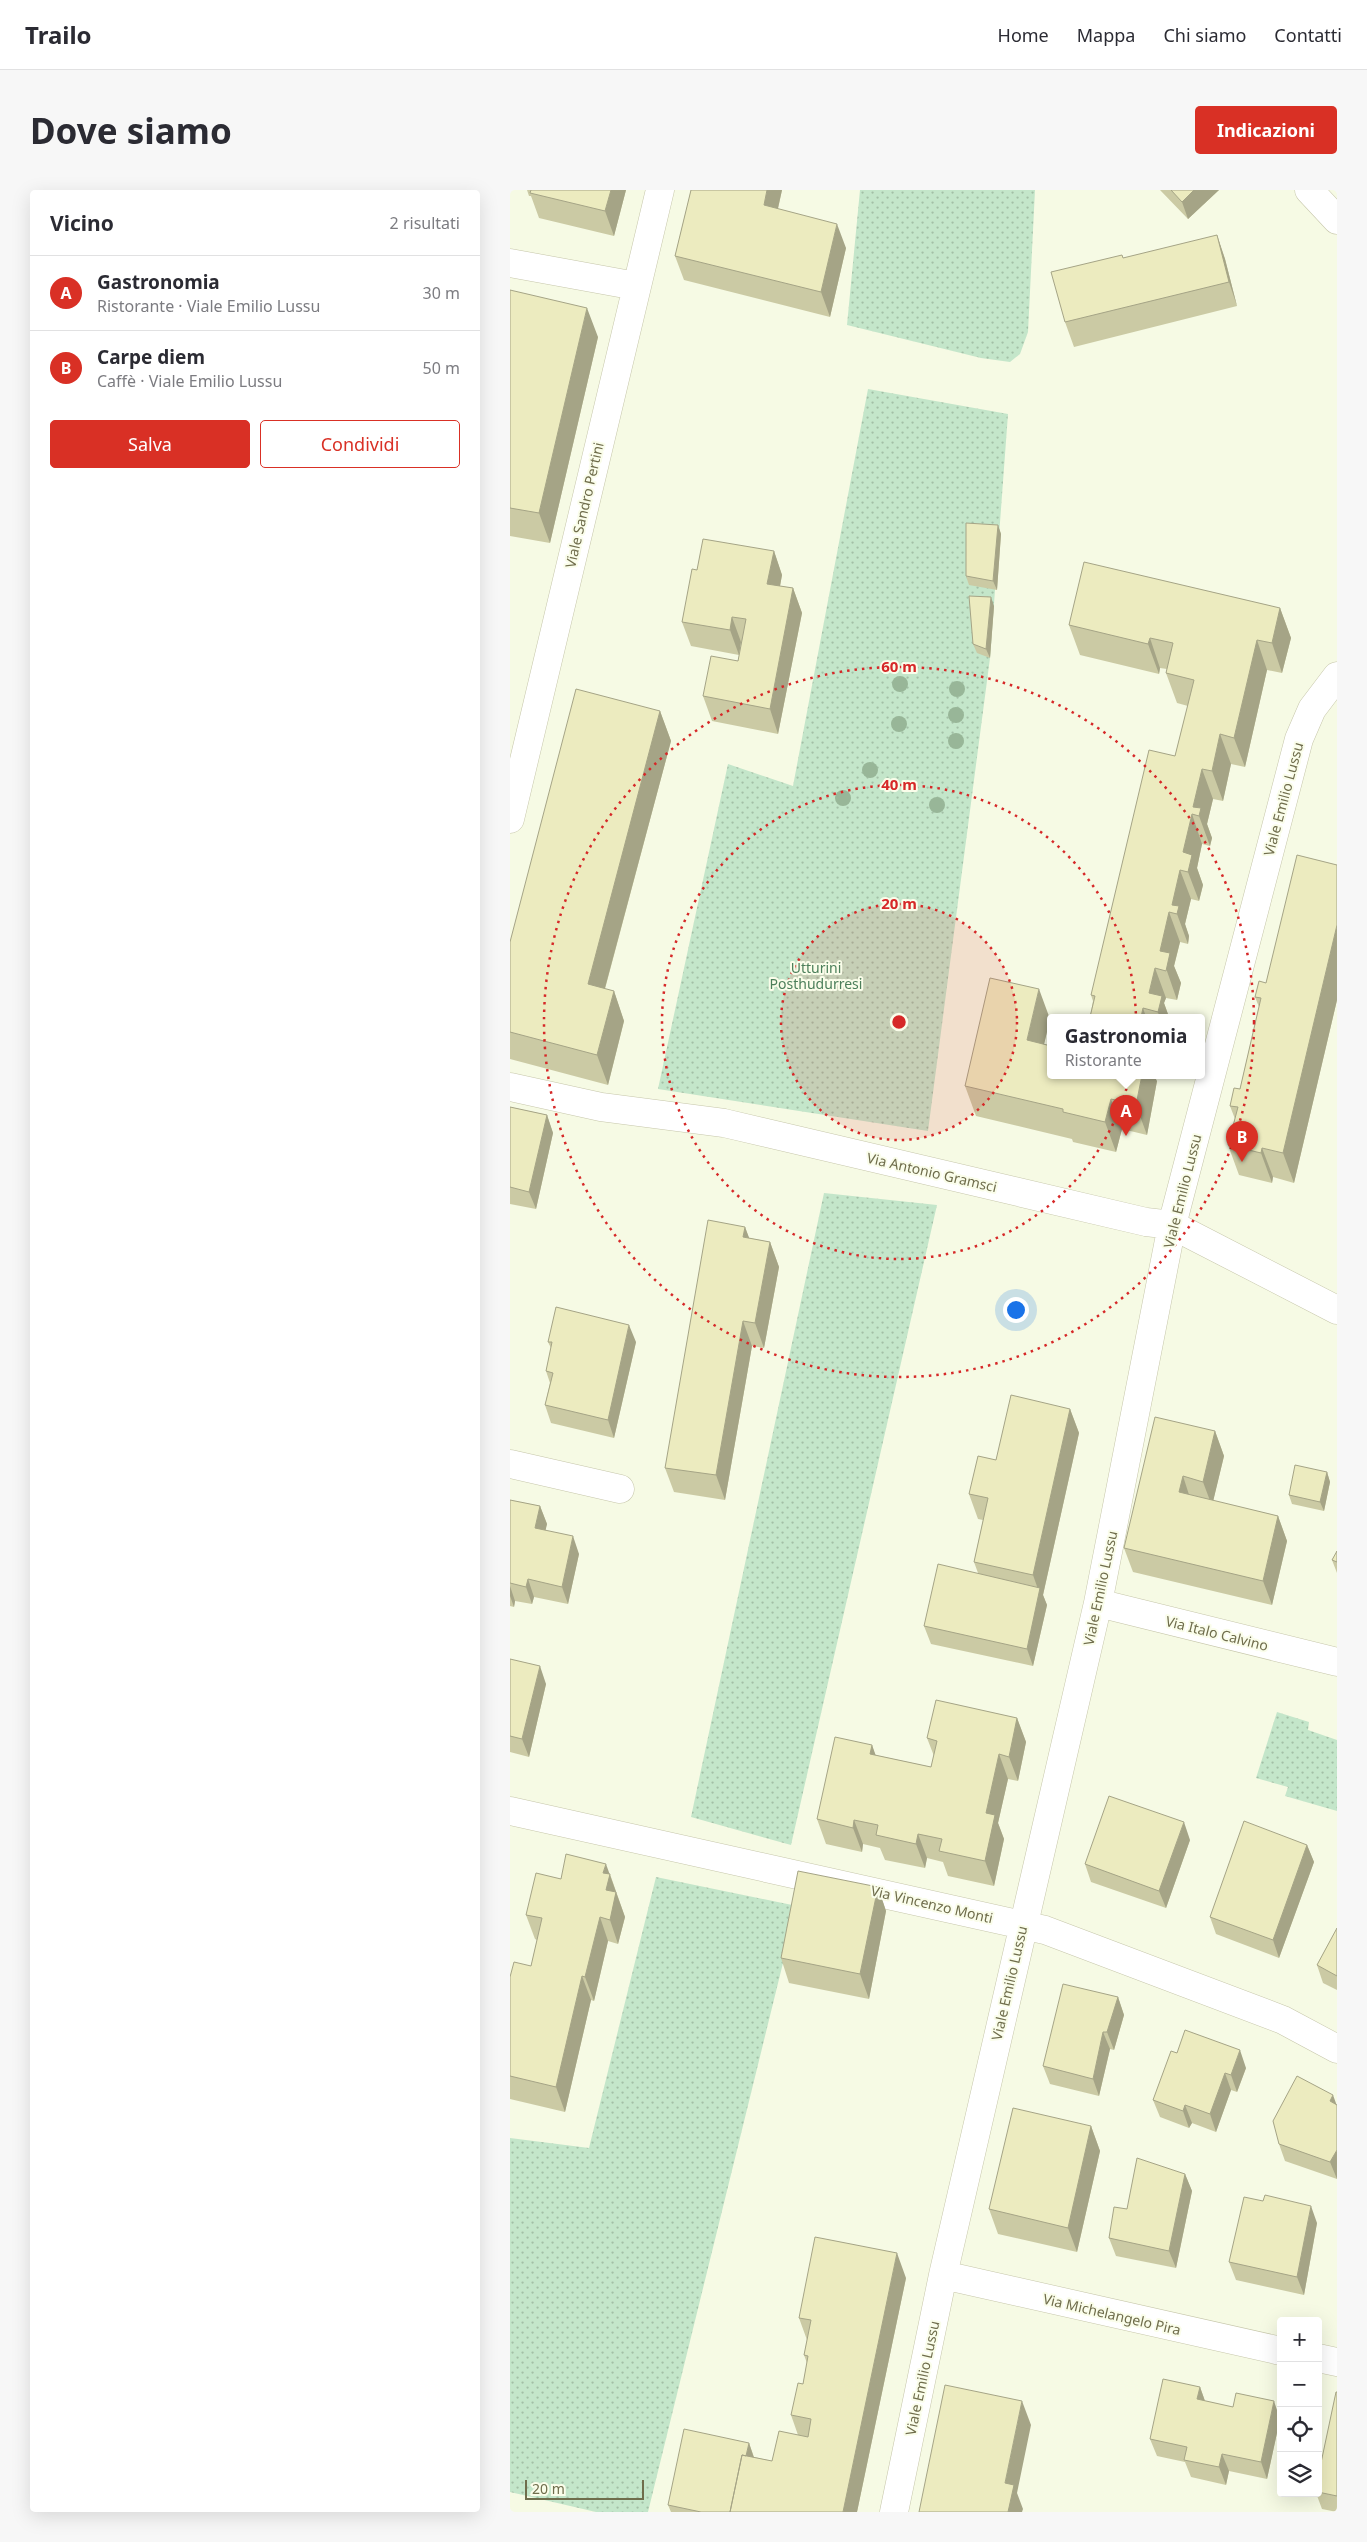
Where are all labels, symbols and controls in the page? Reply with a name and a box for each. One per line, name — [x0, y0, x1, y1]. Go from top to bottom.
text: Trailo — [25, 18, 92, 51]
text: Home — [998, 23, 1049, 47]
text: Mappa — [1077, 23, 1135, 47]
text: Chi siamo — [1163, 23, 1246, 47]
text: Contatti — [1274, 23, 1342, 47]
button: Indicazioni — [1195, 106, 1337, 154]
text: Dove siamo — [30, 107, 232, 154]
text: Vicino — [50, 209, 114, 237]
text: 2 risultati — [390, 212, 460, 234]
text: Gastronomia — [97, 269, 220, 295]
text: A — [60, 282, 72, 304]
text: 30 m — [423, 282, 460, 304]
text: Ristorante · Viale Emilio Lussu — [97, 295, 320, 317]
text: Carpe diem — [97, 344, 205, 370]
text: B — [61, 357, 71, 379]
text: 50 m — [423, 357, 460, 379]
text: Caffè · Viale Emilio Lussu — [97, 370, 282, 392]
button: Salva — [50, 420, 250, 468]
button: Condividi — [260, 420, 460, 468]
street label: Viale Sandro Pertini — [560, 440, 608, 570]
text: 60 m — [881, 656, 917, 676]
street label: Viale Emilio Lussu — [1259, 740, 1307, 858]
text: 40 m — [881, 774, 917, 794]
text: 20 m — [881, 893, 917, 913]
park label: Utturini Posthudurresi — [770, 958, 862, 993]
centre of rings — [890, 1013, 908, 1031]
popup — [1047, 1014, 1205, 1079]
text: Gastronomia — [1065, 1023, 1187, 1049]
text: Ristorante — [1065, 1049, 1142, 1071]
pin: A — [1110, 1095, 1142, 1136]
pin: B — [1226, 1121, 1258, 1162]
street label: Viale Emilio Lussu — [1159, 1132, 1205, 1250]
street label: Via Antonio Gramsci — [865, 1148, 999, 1196]
your location — [1003, 1297, 1029, 1323]
street label: Viale Emilio Lussu — [1079, 1529, 1121, 1647]
street label: Via Italo Calvino — [1164, 1611, 1270, 1655]
street label: Via Vincenzo Monti — [869, 1881, 995, 1927]
street label: Viale Emilio Lussu — [987, 1924, 1031, 2042]
street label: Via Michelangelo Pira — [1041, 2289, 1183, 2339]
map controls — [1277, 2317, 1322, 2497]
button: + — [1277, 2317, 1322, 2362]
street label: Viale Emilio Lussu — [901, 2319, 943, 2437]
button: − — [1277, 2362, 1322, 2407]
button: locate — [1277, 2407, 1322, 2452]
button: layers — [1277, 2452, 1322, 2497]
scale bar — [525, 2477, 644, 2500]
text: 20 m — [532, 2479, 565, 2498]

